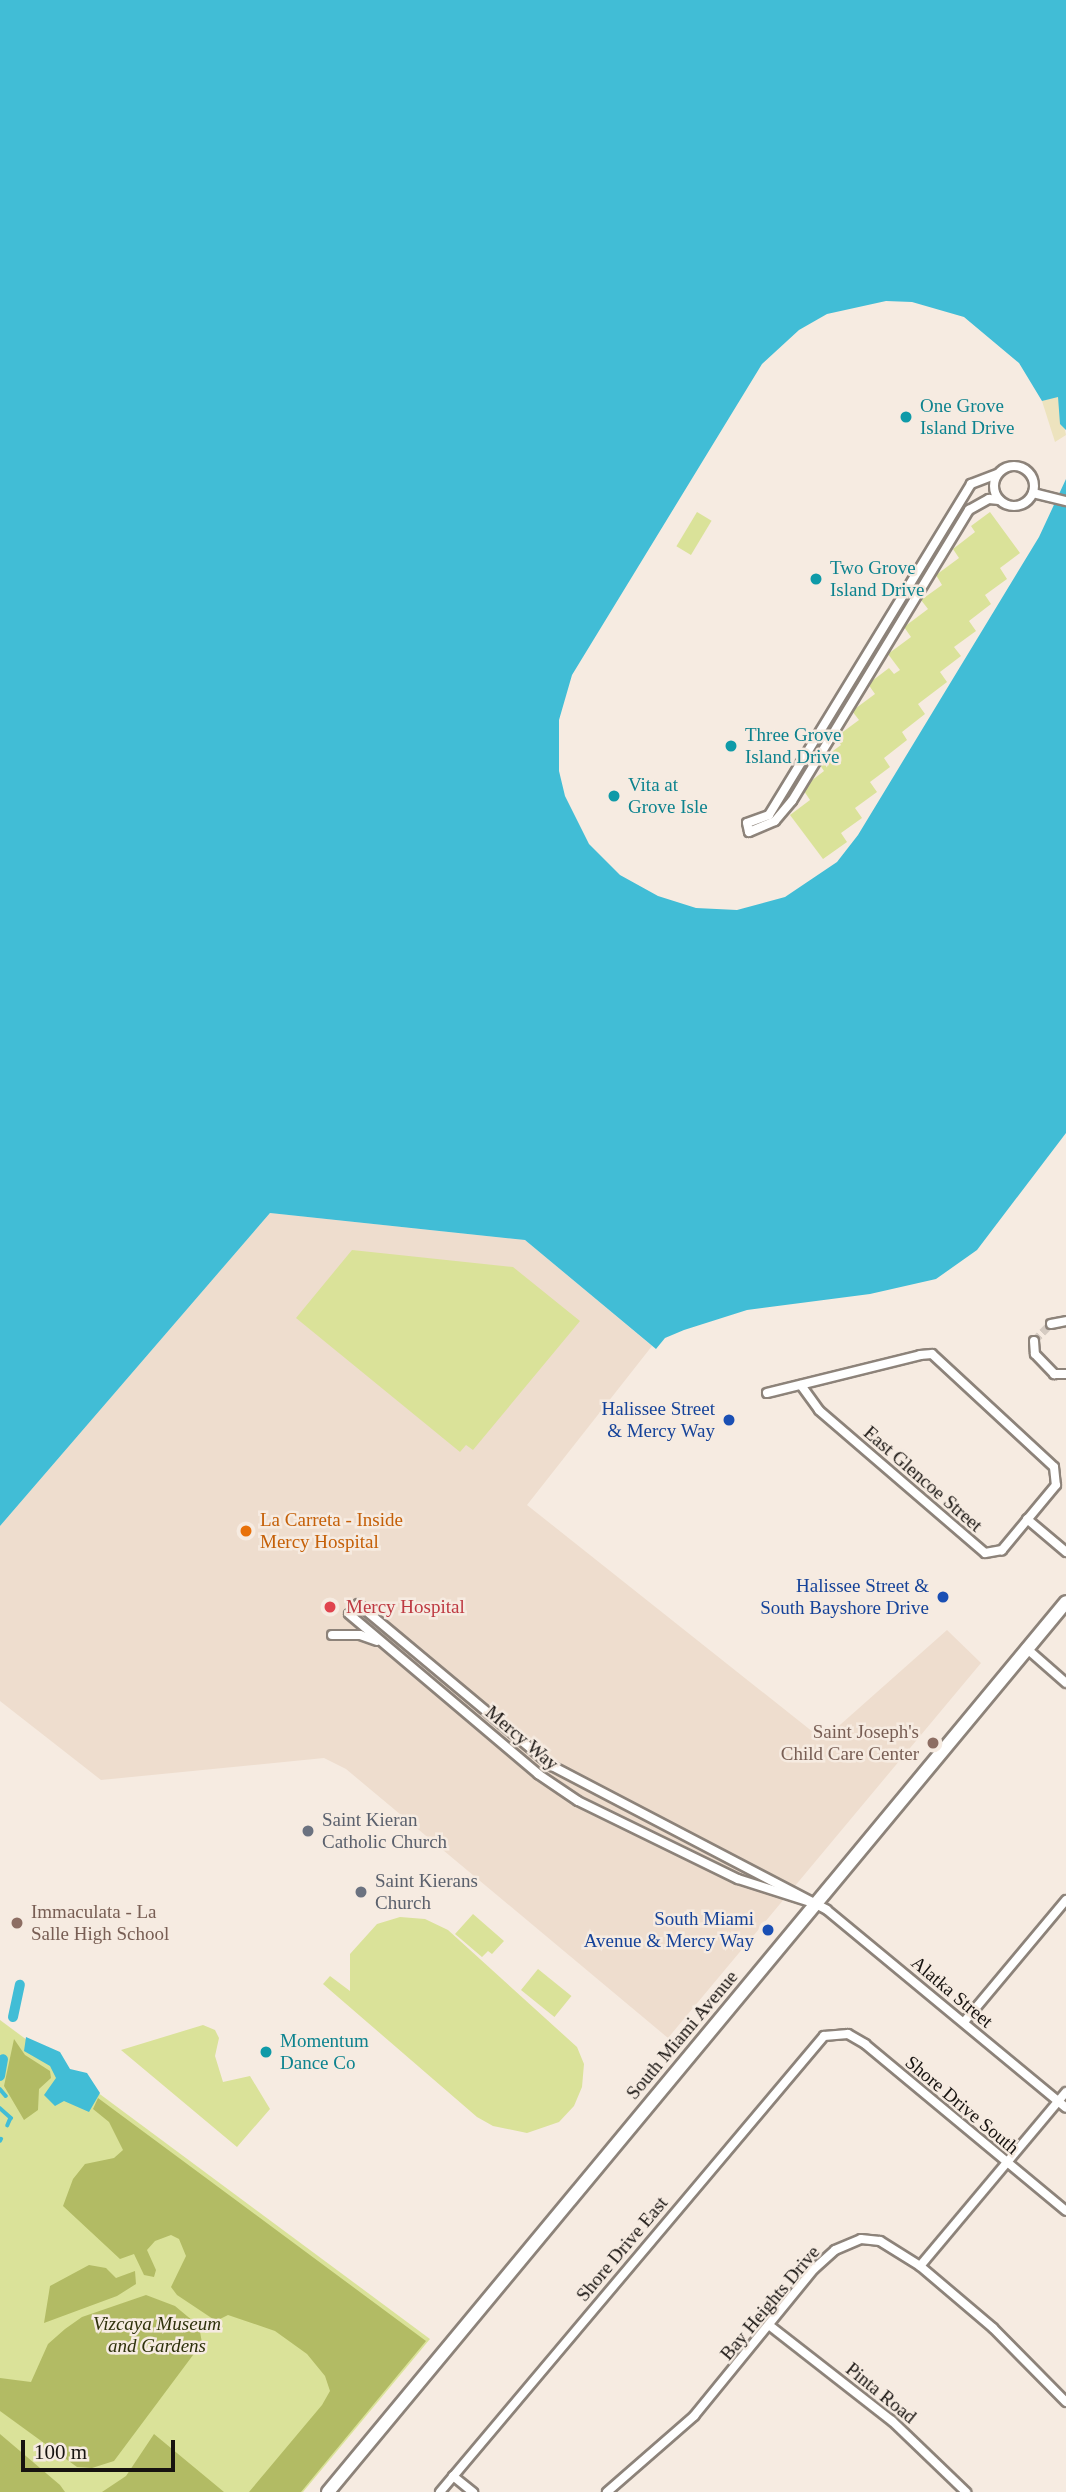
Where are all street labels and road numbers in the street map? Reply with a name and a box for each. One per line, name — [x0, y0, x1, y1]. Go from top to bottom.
street label: East Glencoe Street — [859, 1421, 987, 1537]
street label: Mercy Way — [481, 1701, 563, 1775]
street label: Alatka Street — [906, 1951, 998, 2033]
street label: South Miami Avenue — [621, 1966, 743, 2104]
street label: Shore Drive South — [901, 2051, 1023, 2159]
street label: Shore Drive East — [572, 2192, 672, 2306]
street label: Bay Heights Drive — [715, 2241, 825, 2365]
street label: Pinta Road — [841, 2358, 921, 2428]

